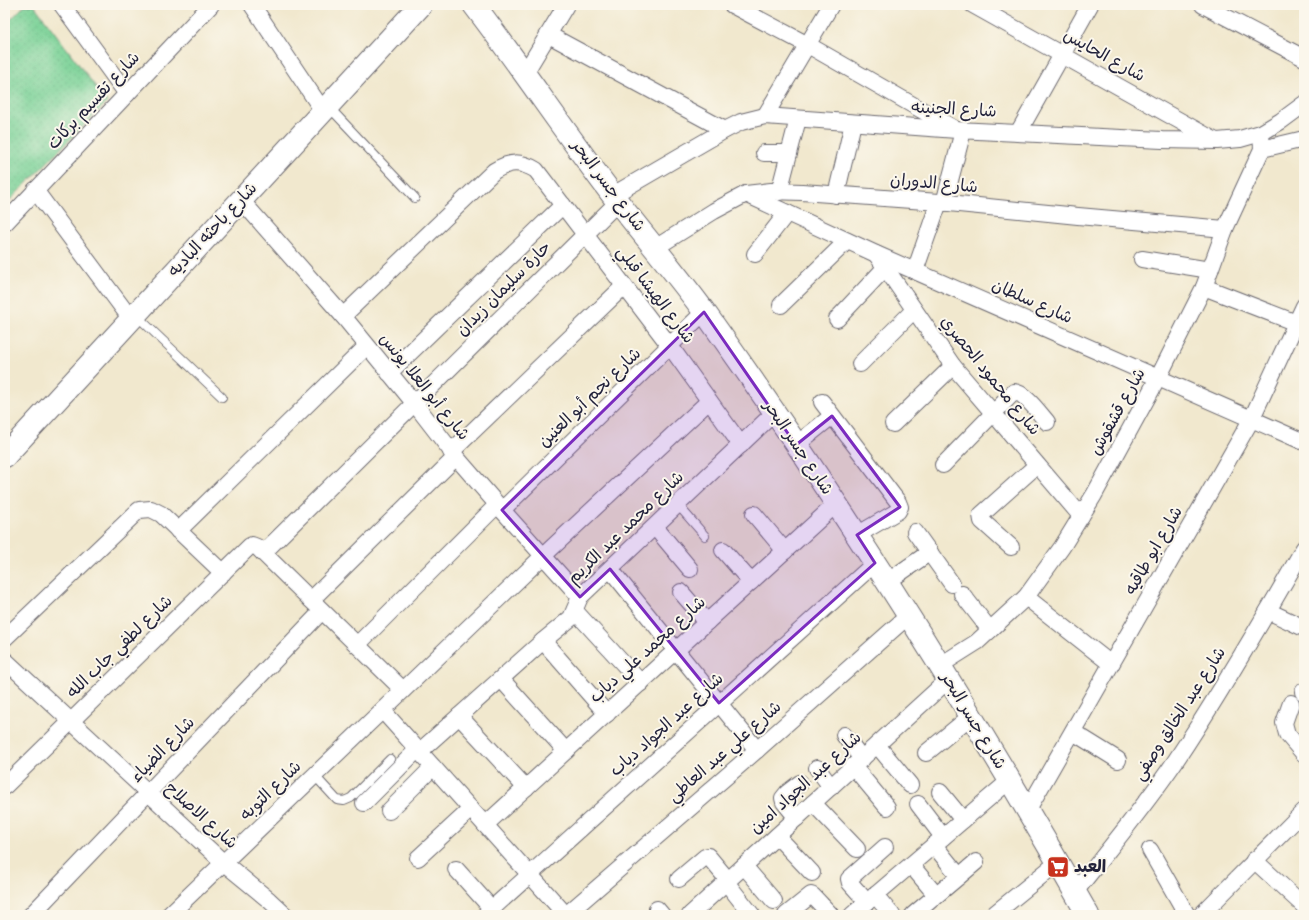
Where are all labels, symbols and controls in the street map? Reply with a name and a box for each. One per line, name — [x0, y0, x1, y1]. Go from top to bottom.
street label: شارع الحايس — [1058, 23, 1150, 89]
street label: شارع تقسيم بركات — [42, 46, 146, 156]
street label: شارع الجنينه — [911, 95, 997, 125]
street label: شارع جسر البحر — [564, 133, 651, 237]
street label: شارع الدوران — [889, 168, 979, 200]
street label: شارع باحثه الباديه — [162, 177, 264, 283]
street label: حارة سليمان زيدان — [451, 236, 557, 342]
street label: شارع الهيشا قبلي — [609, 241, 700, 350]
street label: شارع سلطان — [987, 273, 1077, 331]
street label: شارع محمود الحصري — [934, 311, 1046, 441]
street label: شارع أبو العلا يونس — [373, 328, 475, 446]
street label: شارع نجم أبو العنين — [533, 342, 647, 454]
street label: شارع قشقوش — [1084, 364, 1152, 460]
street label: شارع جسر البحر — [756, 394, 839, 500]
street label: شارع محمد عبد الكريم — [562, 466, 690, 590]
street label: شارع ابو طاقيه — [1118, 502, 1190, 600]
street label: شارع لطفي جاب الله — [61, 590, 180, 705]
street label: شارع محمد علي دياب — [584, 591, 713, 710]
street label: شارع عبد الخالق وصفي — [1127, 642, 1234, 786]
street label: شارع جسر البحر — [933, 666, 1012, 774]
street label: شارع عبد الجواد دياب — [604, 667, 730, 783]
street label: شارع علي عبد العاطي — [662, 695, 788, 809]
street label: شارع الضياء — [125, 711, 201, 789]
street label: شارع عبد الجواد امين — [744, 726, 868, 840]
street label: شارع التوبه — [234, 755, 308, 827]
street label: شارع الاصلاح — [159, 776, 243, 856]
supermarket icon: العبد — [1045, 854, 1071, 880]
place label: العبد — [1074, 855, 1106, 880]

